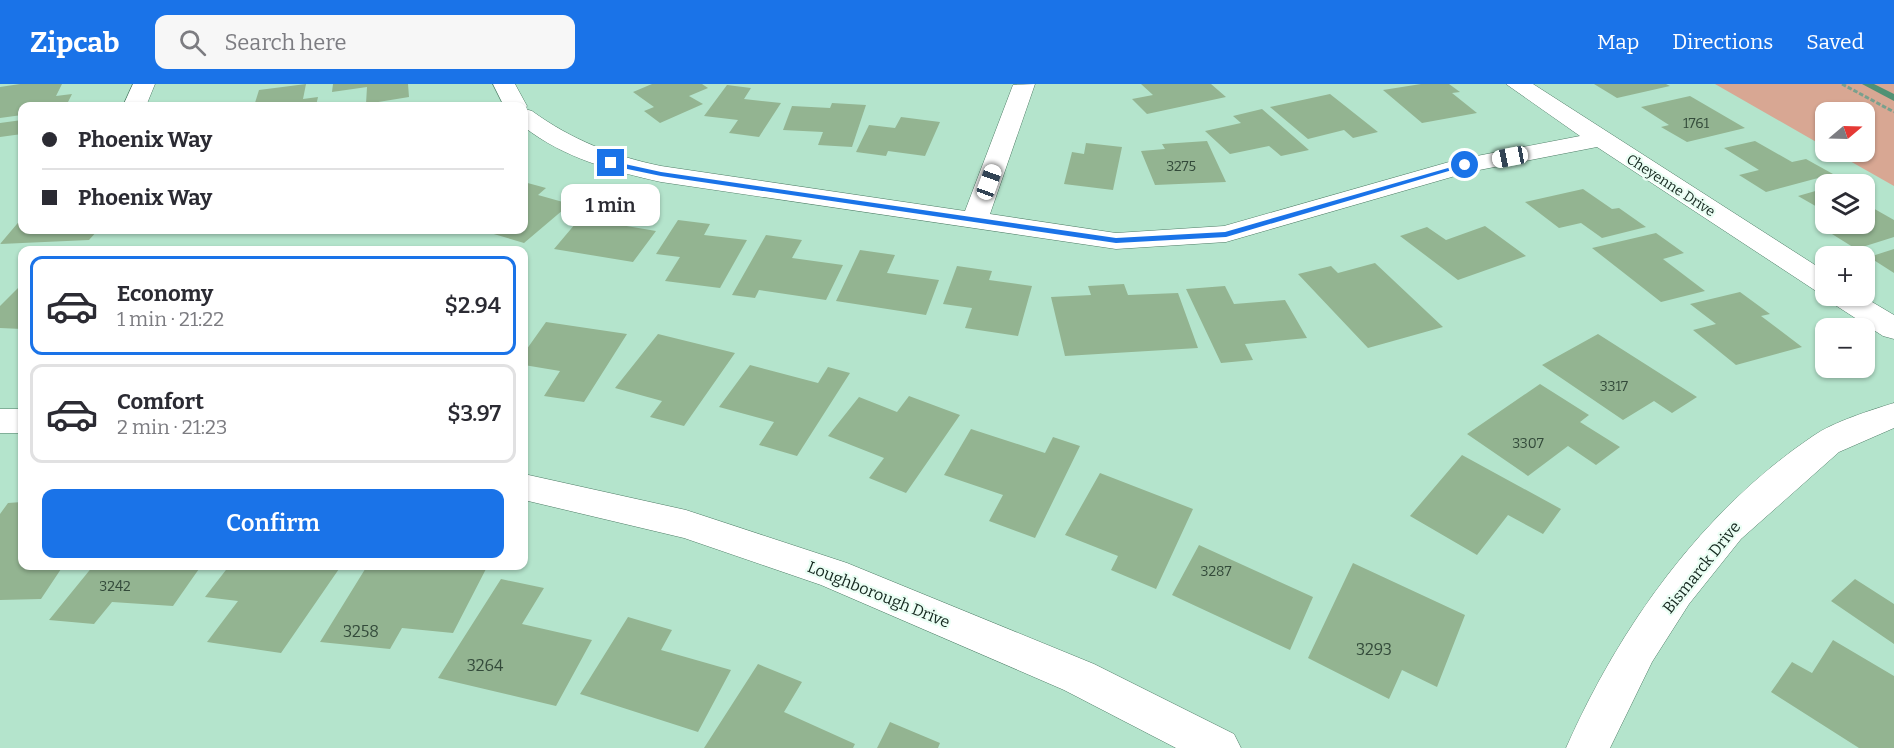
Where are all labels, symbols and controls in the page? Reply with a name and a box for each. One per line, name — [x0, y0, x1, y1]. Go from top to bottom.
search box — [155, 15, 575, 69]
text: Zipcab — [30, 26, 119, 59]
icon: search — [176, 26, 209, 59]
text: Search here — [224, 29, 347, 56]
text: Map — [1597, 29, 1639, 55]
text: Directions — [1672, 29, 1773, 55]
text: Saved — [1806, 29, 1864, 55]
north arrow — [1815, 102, 1875, 162]
map controls — [1815, 102, 1875, 378]
house number: 1761 — [1683, 115, 1709, 132]
text: Phoenix Way — [78, 126, 212, 153]
car — [1491, 145, 1529, 169]
route end — [597, 149, 624, 176]
street label: Cheyenne Drive — [1623, 150, 1718, 220]
route start — [1451, 151, 1478, 178]
house number: 3275 — [1166, 158, 1196, 175]
car — [974, 162, 1004, 202]
button: layers — [1815, 174, 1875, 234]
text: Phoenix Way — [78, 184, 212, 211]
callout: 1 min — [562, 184, 660, 226]
text: 1 min — [585, 193, 636, 217]
button: + — [1815, 246, 1875, 306]
icon: car — [45, 279, 99, 333]
text: Economy — [117, 280, 213, 307]
text: $2.94 — [445, 292, 501, 319]
text: 1 min · 21:22 — [117, 307, 224, 331]
button: − — [1815, 318, 1875, 378]
house number: 3317 — [1600, 378, 1628, 395]
icon: car — [45, 387, 99, 441]
text: Comfort — [117, 388, 204, 415]
text: $3.97 — [447, 400, 501, 427]
text: 2 min · 21:23 — [117, 415, 227, 439]
house number: 3307 — [1512, 435, 1544, 452]
button: Confirm — [42, 489, 504, 558]
street label: Bismarck Drive — [1659, 518, 1744, 617]
street label: Loughborough Drive — [805, 557, 953, 632]
house number: 3287 — [1200, 563, 1232, 580]
house number: 3242 — [99, 578, 131, 595]
house number: 3258 — [343, 622, 379, 641]
house number: 3293 — [1356, 640, 1392, 659]
house number: 3264 — [467, 656, 504, 675]

